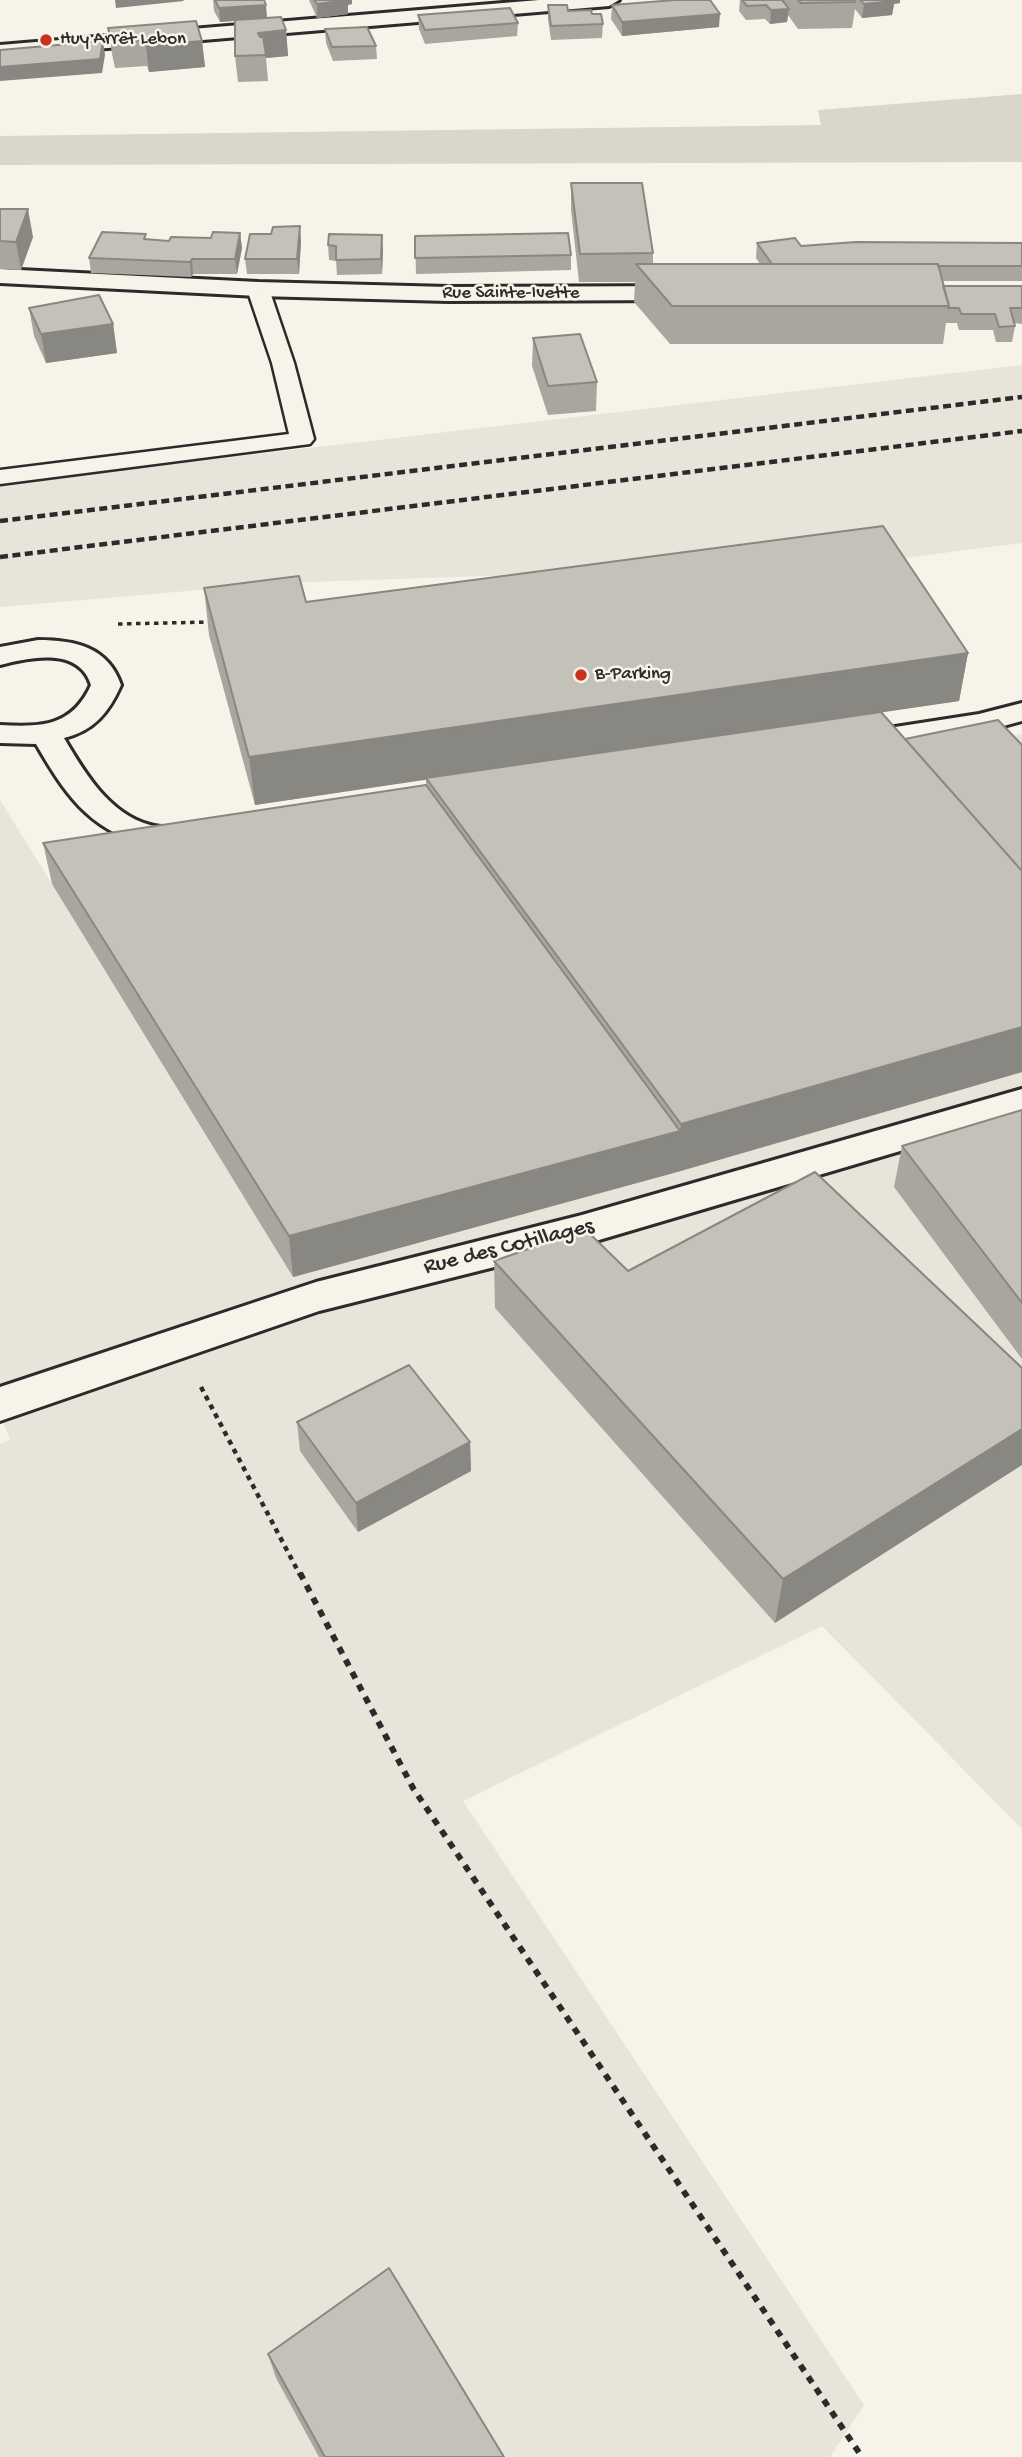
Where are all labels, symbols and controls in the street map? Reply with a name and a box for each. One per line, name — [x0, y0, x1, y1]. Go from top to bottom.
place label: Huy Arrêt Lebon — [60, 29, 186, 51]
marker: Huy Arrêt Lebon — [38, 32, 54, 48]
street label: Rue Sainte-Ivette — [442, 283, 580, 305]
place label: B-Parking — [595, 664, 671, 686]
marker: B-Parking — [573, 667, 589, 683]
street label: Rue des Cotillages — [421, 1213, 597, 1283]

